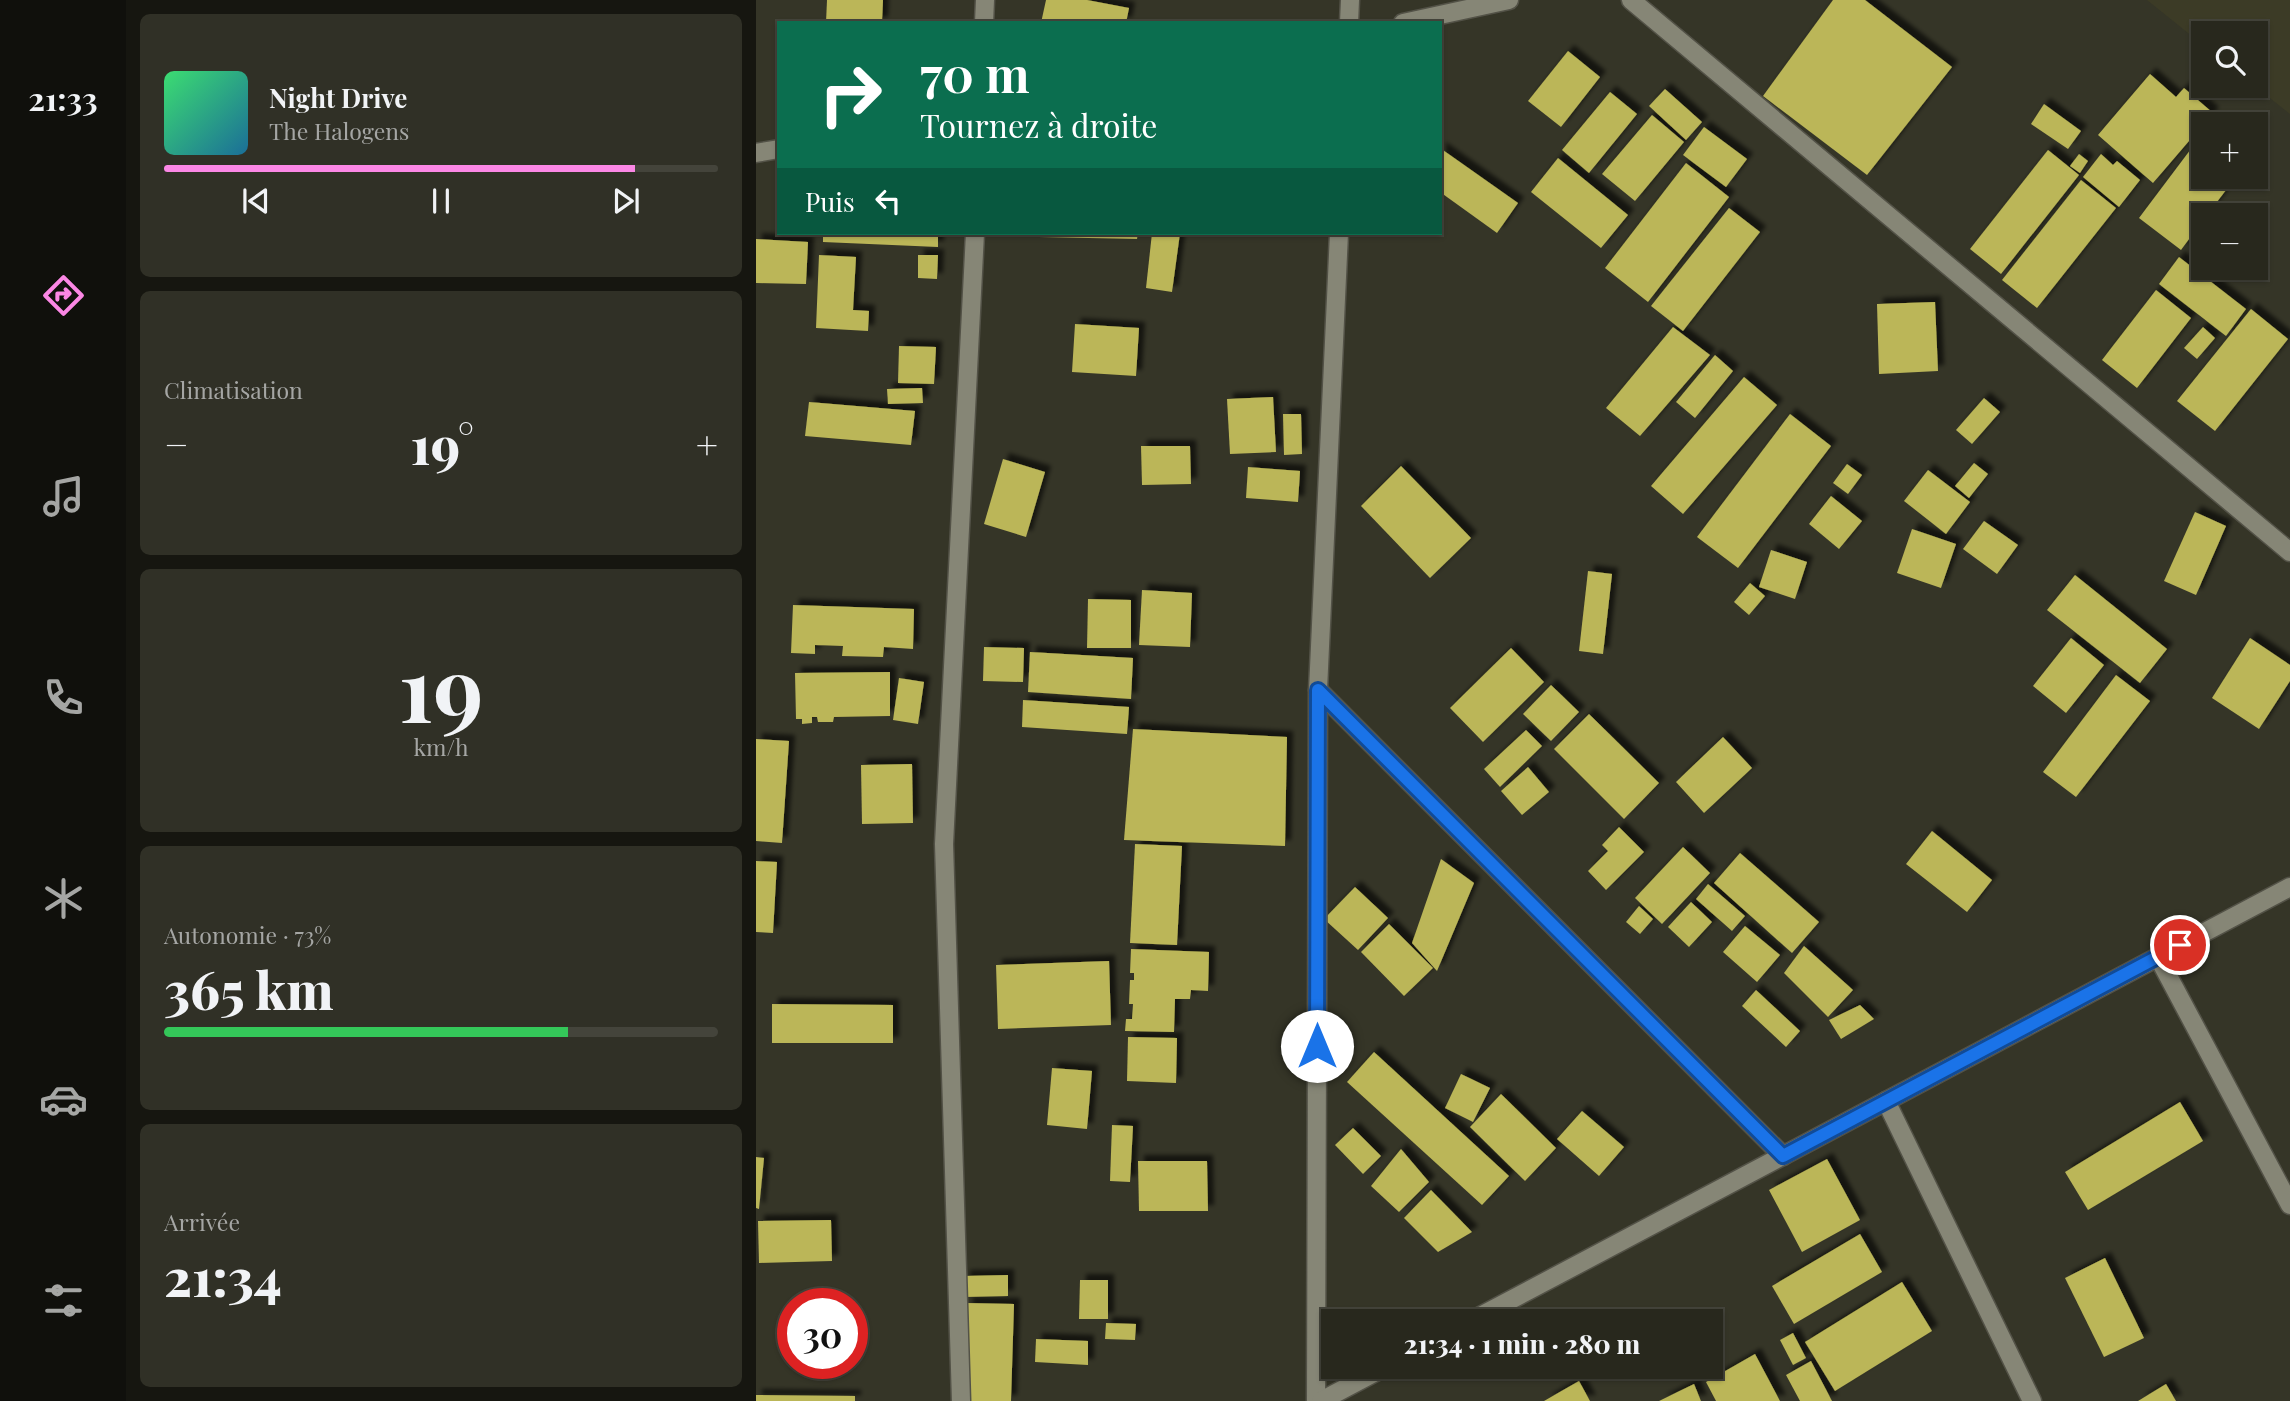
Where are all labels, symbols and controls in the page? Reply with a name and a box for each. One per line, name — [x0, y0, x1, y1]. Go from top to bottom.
map controls — [2191, 21, 2268, 280]
button: search — [2191, 21, 2268, 98]
text: 70 m — [920, 40, 1030, 105]
icon: right — [805, 49, 896, 140]
text: 21:33 — [28, 76, 98, 119]
text: Night Drive — [269, 80, 407, 115]
text: Tournez à droite — [920, 103, 1158, 146]
button: + — [2191, 112, 2268, 189]
text: The Halogens — [269, 115, 409, 146]
icon: previous — [237, 182, 275, 220]
icon: pause — [422, 182, 460, 220]
icon: next — [607, 182, 645, 220]
icon: left — [869, 182, 907, 220]
text: Puis — [805, 184, 855, 219]
button: − — [2191, 203, 2268, 280]
icon: directions — [39, 271, 88, 320]
text: Climatisation — [164, 374, 303, 405]
text: 19° — [411, 409, 474, 478]
text: − — [164, 418, 189, 469]
text: + — [696, 418, 718, 469]
icon: music — [39, 472, 88, 521]
text: 19 — [398, 625, 484, 746]
icon: phone — [39, 673, 88, 722]
text: km/h — [413, 731, 469, 762]
icon: climate — [39, 874, 88, 923]
pin — [2150, 915, 2210, 975]
text: Autonomie · 73% — [164, 919, 331, 950]
icon: arrive — [2161, 926, 2199, 964]
text: 365 km — [164, 954, 334, 1023]
position arrow — [1280, 1009, 1354, 1083]
icon: car — [39, 1075, 88, 1124]
text: Arrivée — [164, 1206, 240, 1237]
text: 21:34 — [164, 1241, 282, 1310]
icon: filters — [39, 1276, 88, 1325]
speed limit sign: 30 — [777, 1288, 868, 1379]
text: 21:34 · 1 min · 280 m — [1404, 1326, 1640, 1361]

